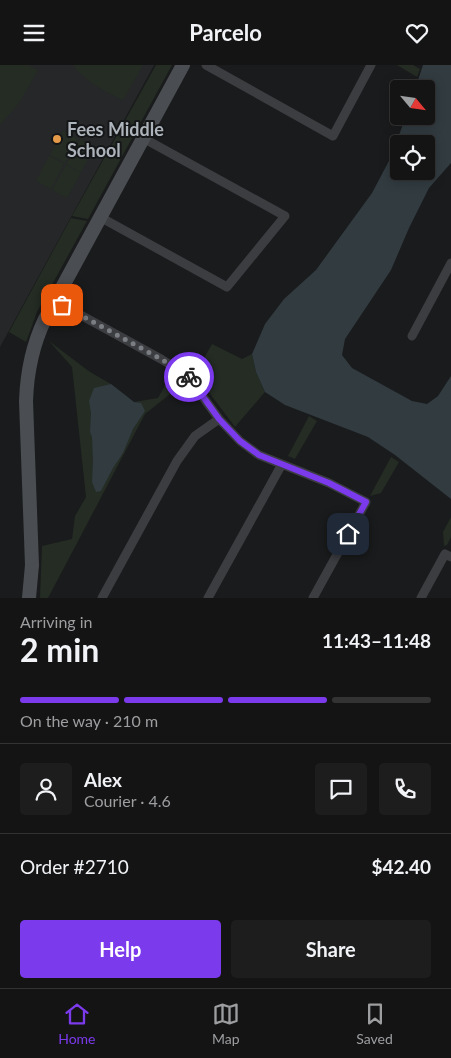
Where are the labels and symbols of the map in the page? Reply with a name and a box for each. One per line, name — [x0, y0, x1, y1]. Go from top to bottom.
north arrow — [390, 80, 435, 125]
place label: Fees Middle School — [67, 118, 164, 161]
marker: Fees Middle School — [51, 133, 63, 145]
pin — [41, 284, 83, 326]
courier — [164, 352, 214, 402]
pin — [327, 513, 369, 555]

